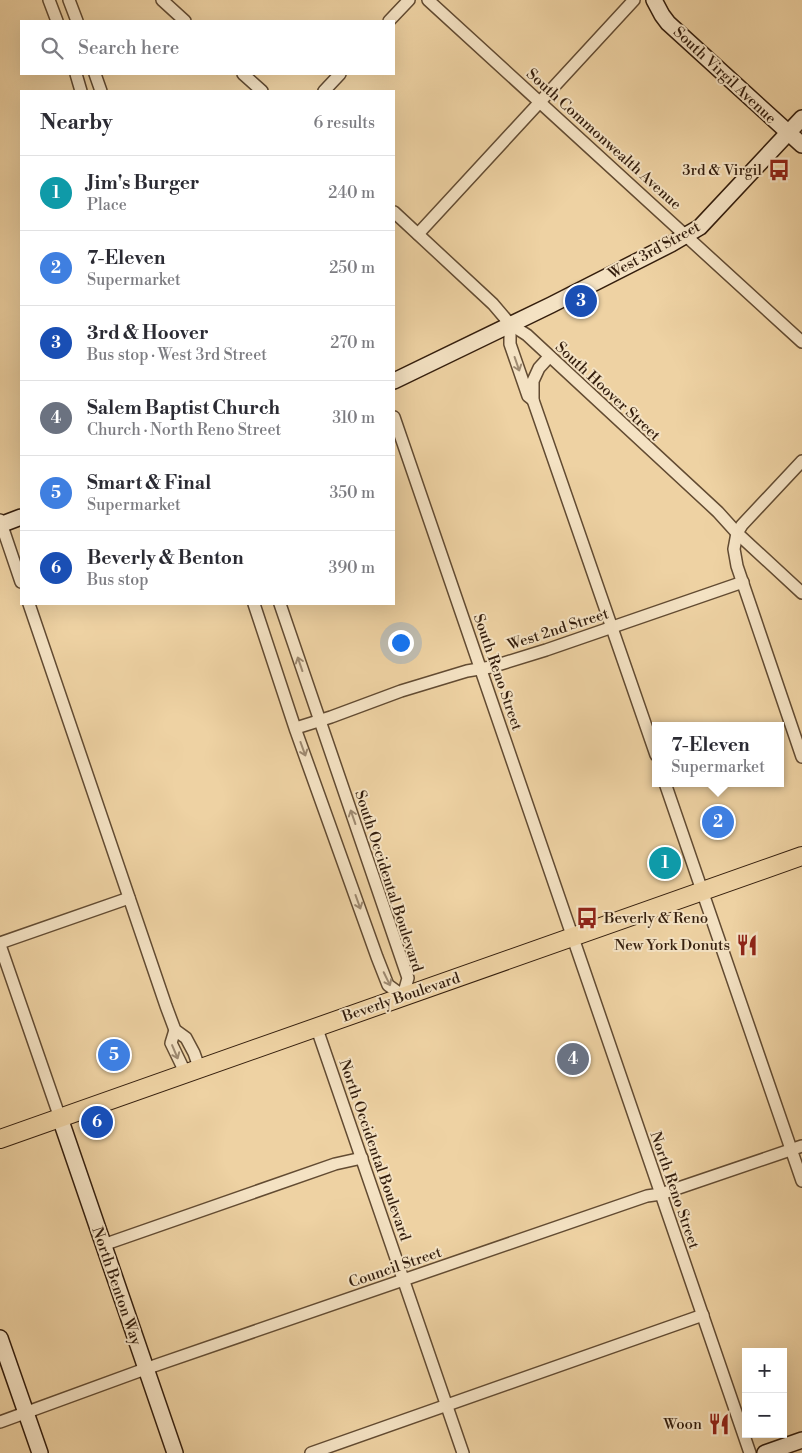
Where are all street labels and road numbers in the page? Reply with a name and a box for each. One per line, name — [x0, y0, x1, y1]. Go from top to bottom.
street label: South Virgil Avenue — [669, 23, 780, 128]
street label: South Commonwealth Avenue — [522, 65, 685, 214]
street label: West 3rd Street — [604, 217, 704, 284]
street label: South Hoover Street — [551, 338, 665, 445]
street label: West 2nd Street — [504, 604, 612, 655]
street label: South Reno Street — [469, 611, 527, 734]
street label: South Occidental Boulevard — [350, 788, 427, 975]
street label: Beverly Boulevard — [339, 968, 463, 1027]
street label: North Occidental Boulevard — [334, 1057, 415, 1244]
street label: North Reno Street — [646, 1129, 704, 1252]
street label: North Benton Way — [87, 1224, 146, 1348]
street label: Council Street — [346, 1242, 445, 1292]

